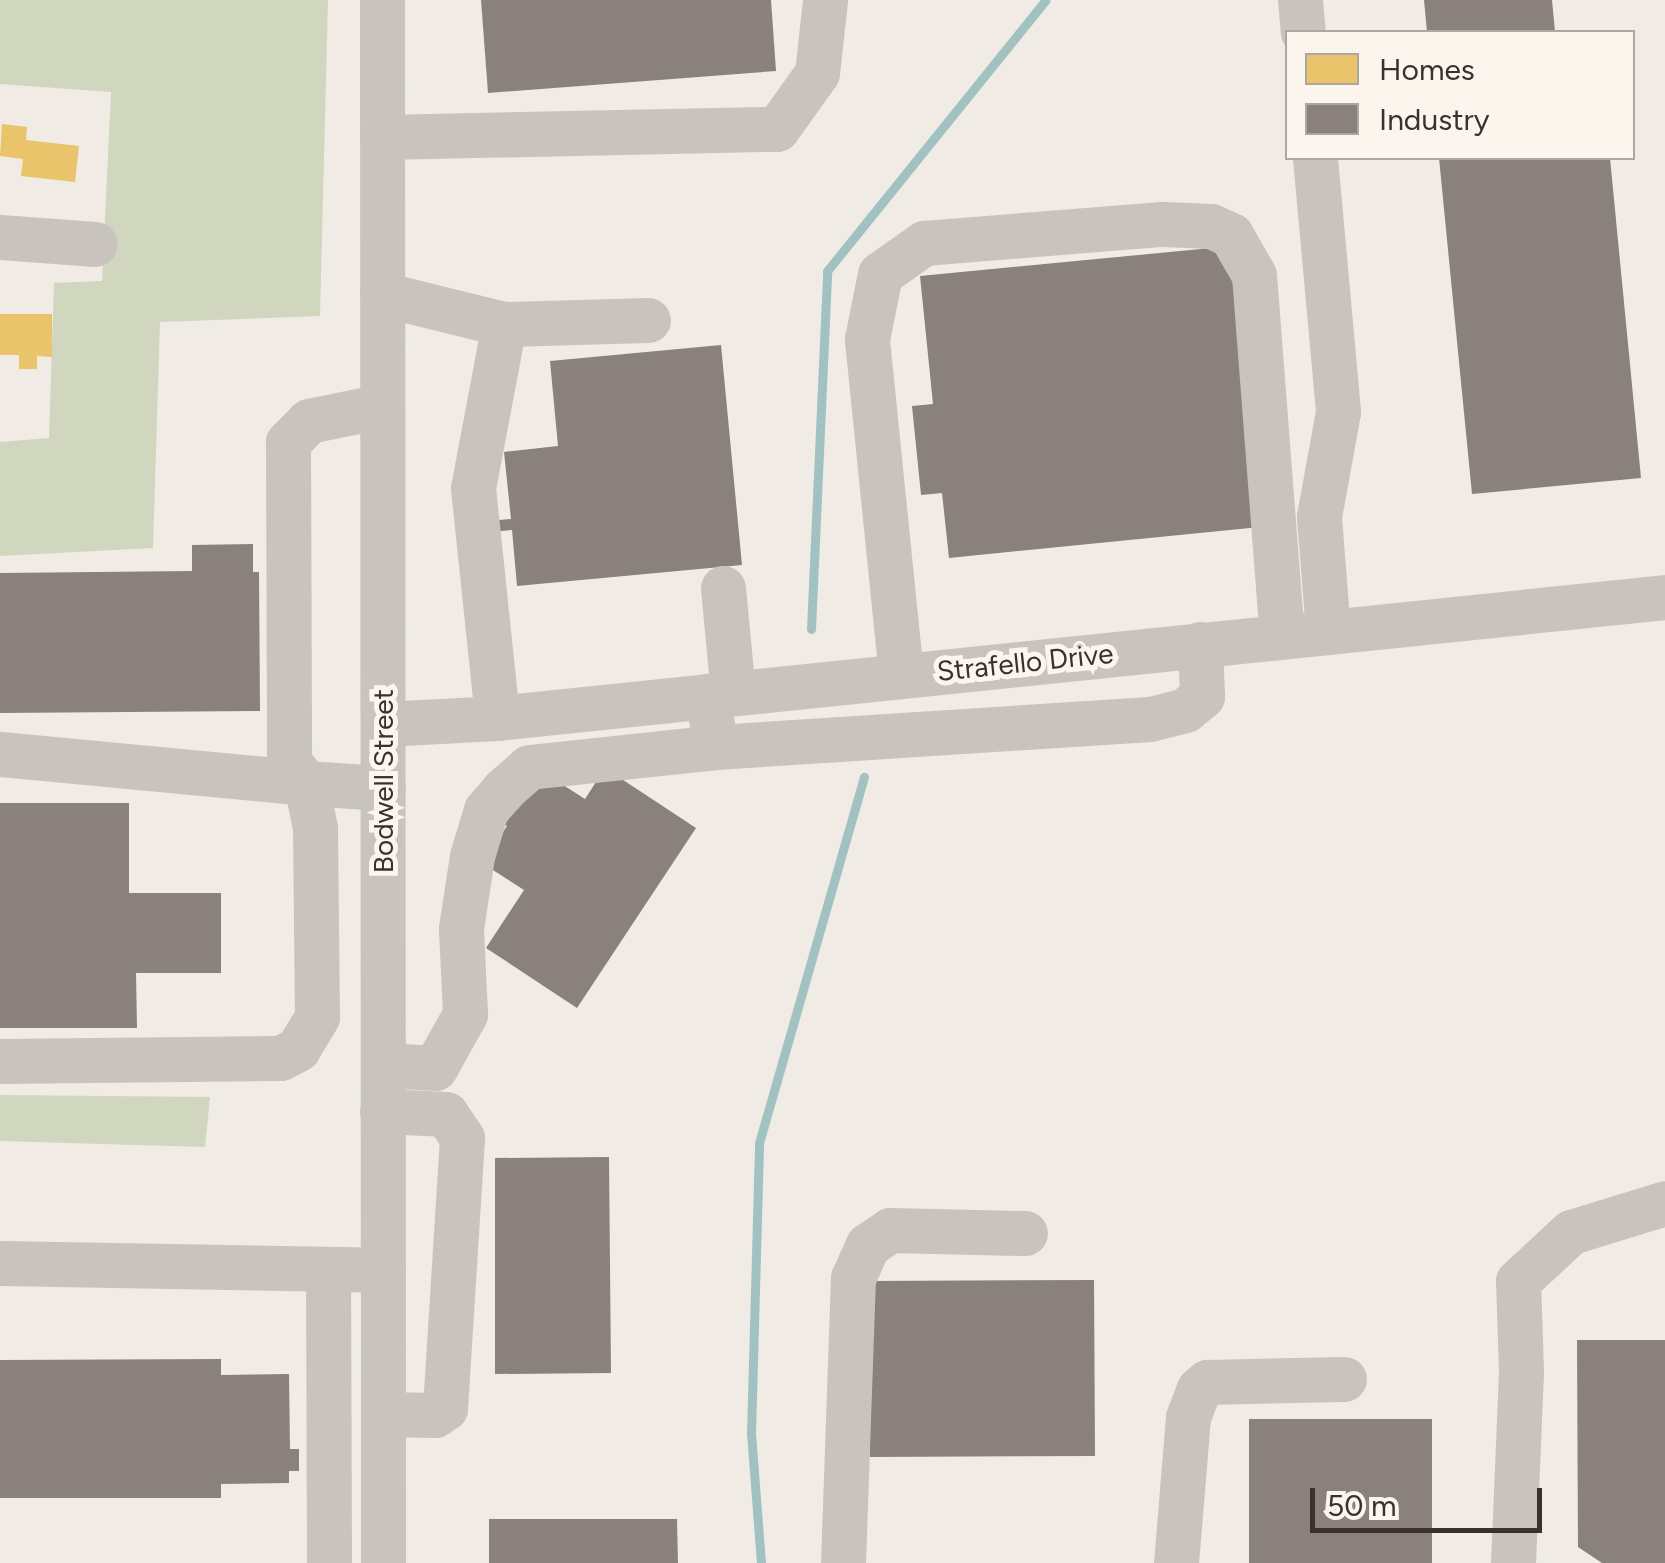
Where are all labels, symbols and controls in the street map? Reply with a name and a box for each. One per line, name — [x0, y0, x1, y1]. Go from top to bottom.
legend — [1285, 30, 1635, 160]
text: Homes — [1379, 51, 1475, 88]
text: Industry — [1379, 101, 1489, 138]
street label: Strafello Drive — [935, 636, 1115, 688]
street label: Bodwell Street — [366, 689, 400, 873]
scale bar — [1315, 1468, 1548, 1530]
text: 50 m — [1327, 1487, 1396, 1524]

